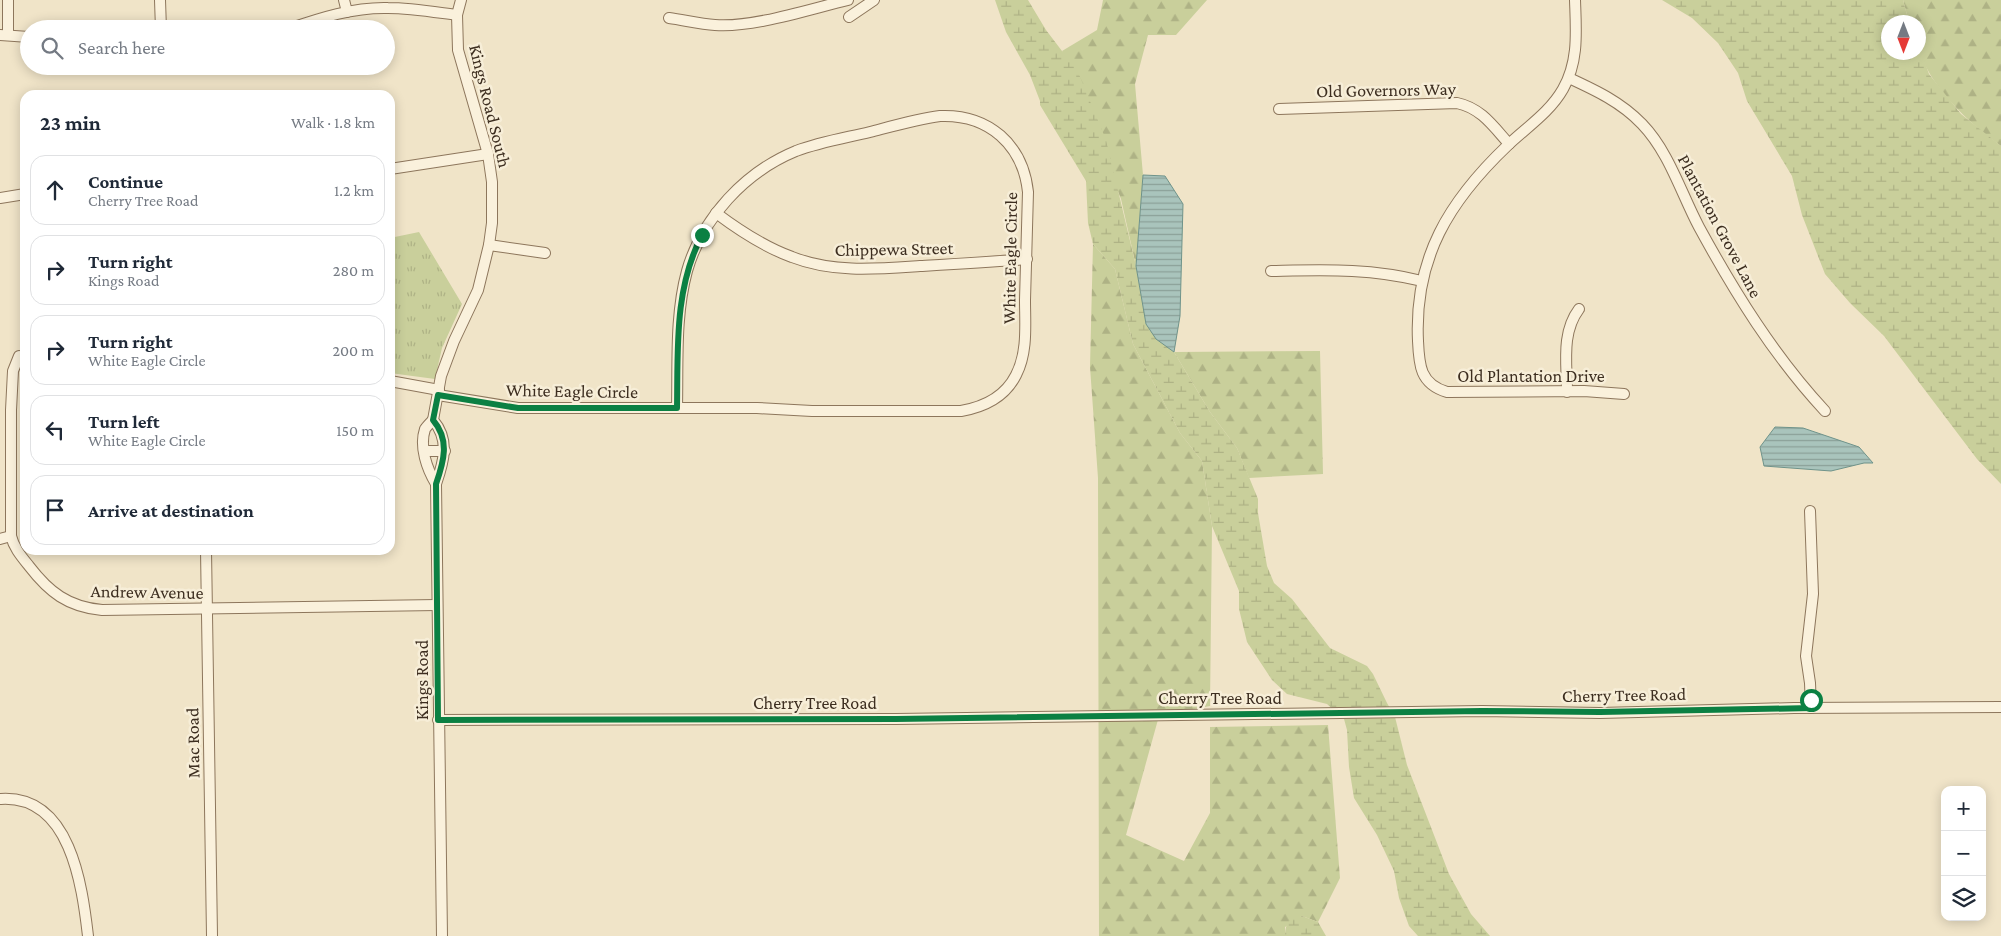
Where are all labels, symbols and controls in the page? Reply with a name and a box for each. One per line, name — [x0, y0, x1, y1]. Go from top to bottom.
north arrow — [1881, 15, 1926, 60]
search box — [20, 20, 395, 75]
icon: search — [38, 34, 66, 62]
text: Search here — [78, 37, 165, 58]
street label: Kings Road South — [465, 42, 515, 170]
street label: Old Governors Way — [1316, 79, 1457, 101]
text: 23 min — [40, 111, 101, 135]
text: Walk · 1.8 km — [291, 114, 375, 131]
street label: Plantation Grove Lane — [1674, 151, 1766, 301]
text: Continue — [88, 171, 163, 192]
icon: ahead — [41, 176, 69, 204]
text: 1.2 km — [334, 182, 374, 199]
text: Cherry Tree Road — [88, 192, 198, 209]
street label: White Eagle Circle — [999, 192, 1021, 324]
route end — [691, 224, 714, 247]
street label: Chippewa Street — [834, 238, 955, 260]
text: Turn right — [88, 251, 173, 272]
icon: right — [41, 256, 69, 284]
text: 280 m — [333, 262, 374, 279]
text: Kings Road — [88, 272, 159, 289]
text: Turn right — [88, 331, 173, 352]
icon: right — [41, 336, 69, 364]
text: 200 m — [332, 342, 374, 359]
text: White Eagle Circle — [88, 352, 206, 369]
street label: Old Plantation Drive — [1457, 366, 1605, 386]
street label: White Eagle Circle — [506, 380, 638, 402]
text: Turn left — [88, 411, 160, 432]
icon: left — [41, 416, 69, 444]
text: 150 m — [336, 422, 374, 439]
text: White Eagle Circle — [88, 432, 206, 449]
icon: arrive — [41, 496, 69, 524]
text: Arrive at destination — [88, 500, 254, 521]
street label: Andrew Avenue — [90, 581, 204, 603]
street label: Kings Road — [412, 639, 432, 720]
street label: Cherry Tree Road — [1562, 684, 1687, 706]
street label: Cherry Tree Road — [1158, 688, 1283, 708]
route start — [1800, 689, 1823, 712]
street label: Cherry Tree Road — [753, 693, 878, 713]
street label: Mac Road — [182, 707, 204, 778]
map controls — [1941, 786, 1986, 921]
button: + — [1941, 786, 1986, 831]
button: − — [1941, 831, 1986, 876]
button: layers — [1941, 876, 1986, 921]

